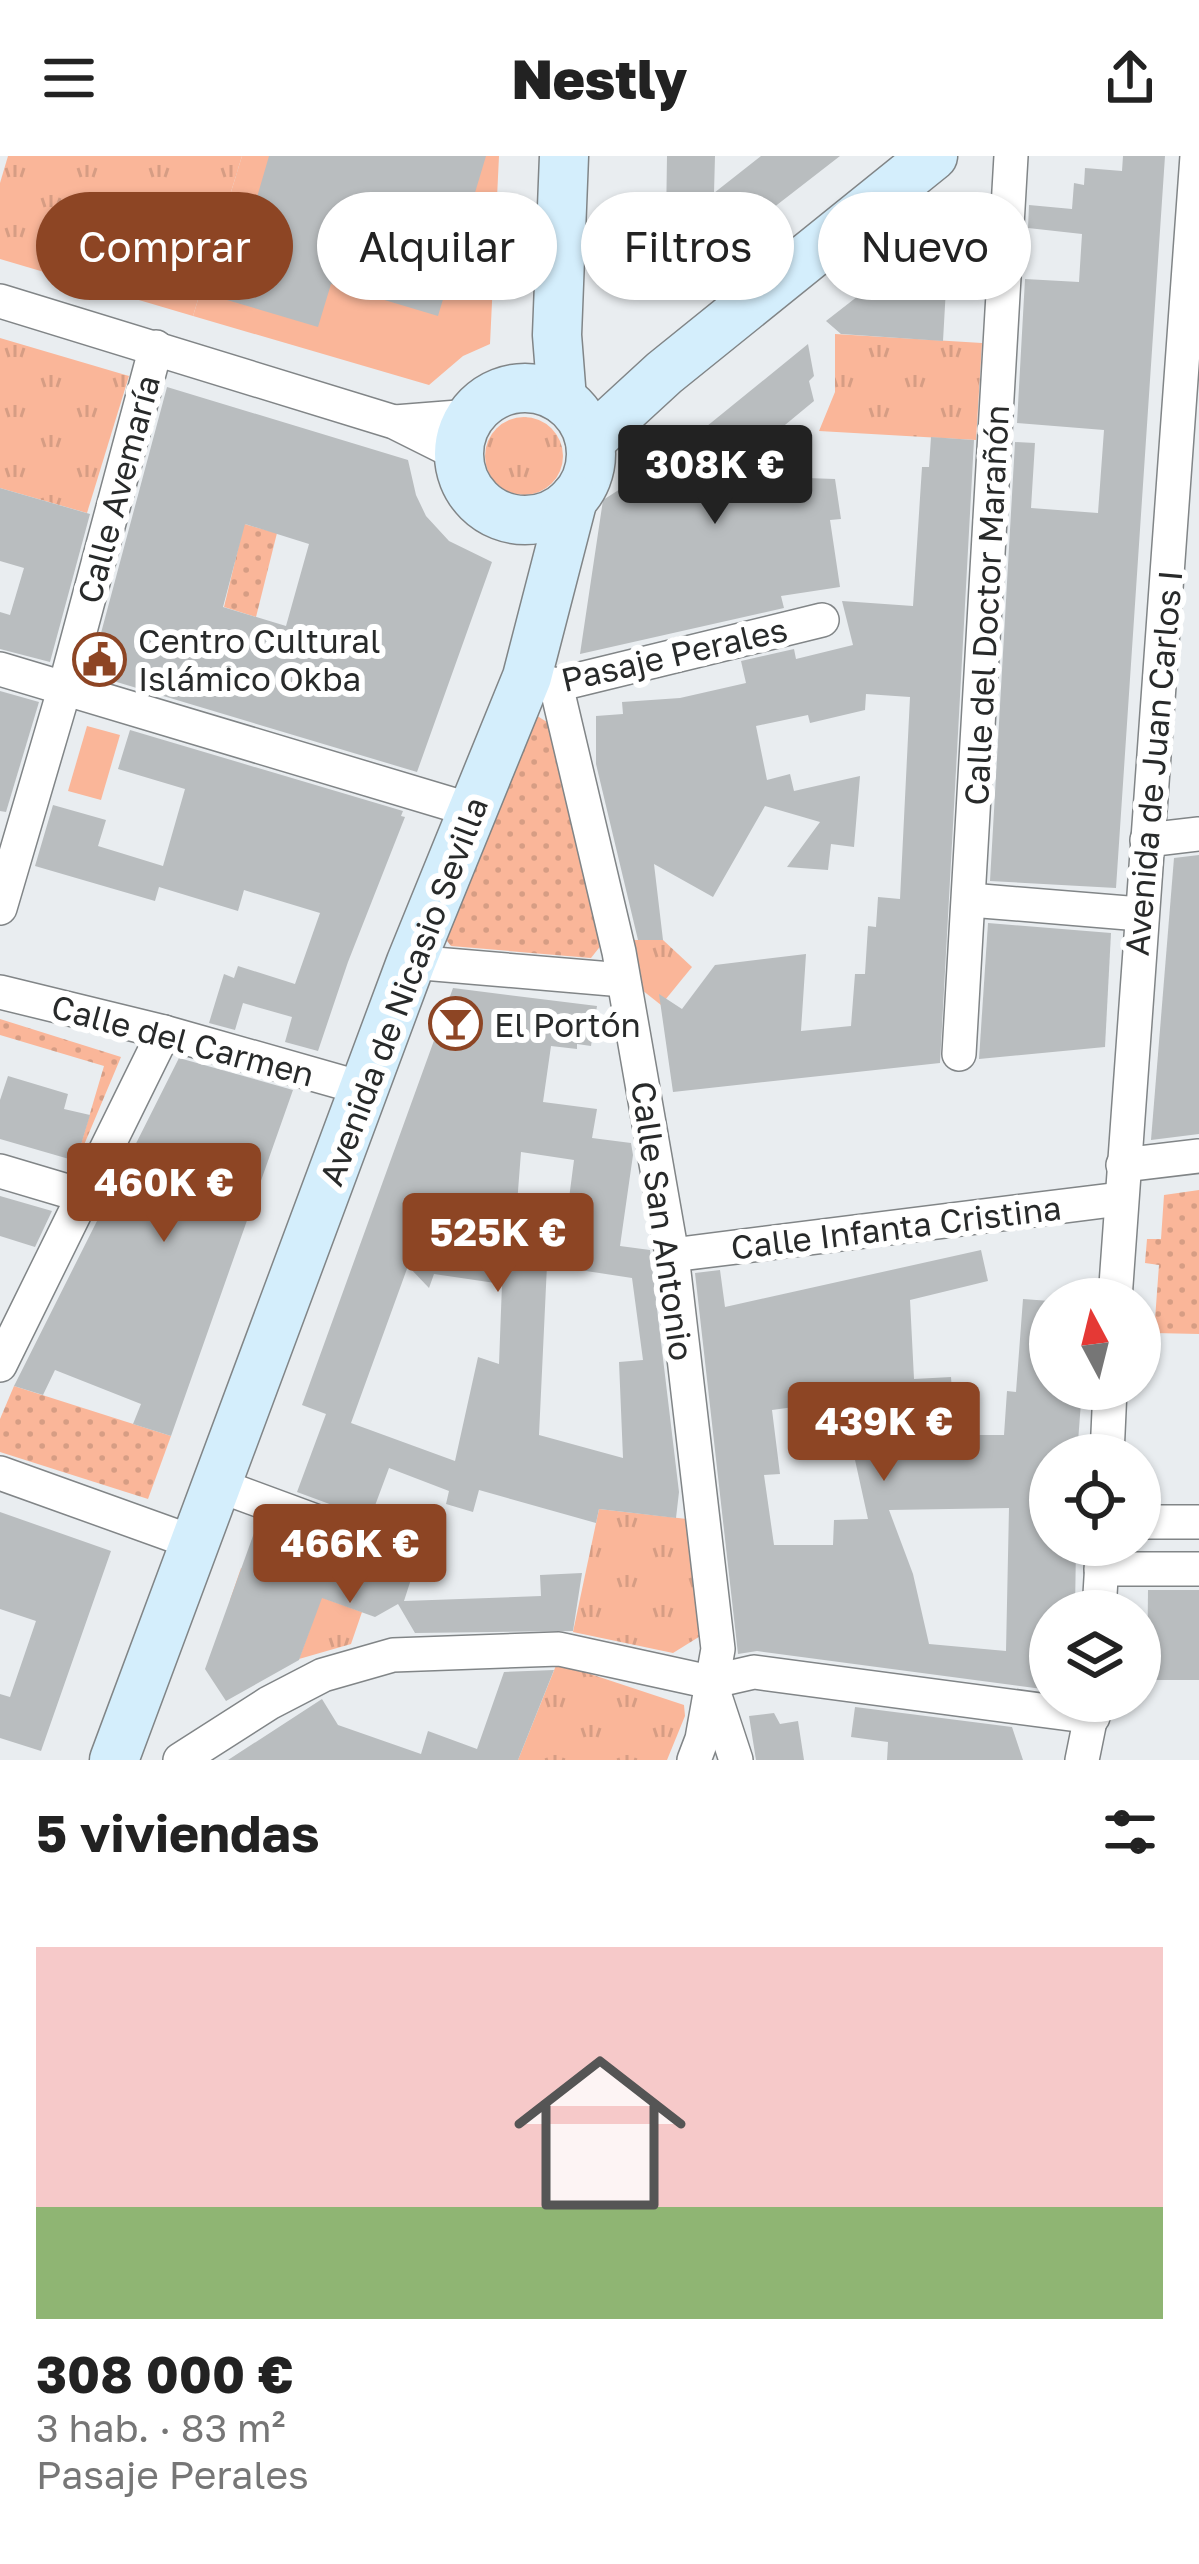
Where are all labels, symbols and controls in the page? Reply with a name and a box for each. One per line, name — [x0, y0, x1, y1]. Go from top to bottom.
icon: menu — [36, 45, 102, 111]
icon: share — [1097, 45, 1163, 111]
text: Nestly — [512, 46, 687, 111]
chip: Comprar — [36, 192, 293, 300]
chip: Alquilar — [317, 192, 557, 300]
chip: Filtros — [581, 192, 794, 300]
chip: Nuevo — [818, 192, 1031, 300]
street label: Calle Avemaría — [69, 371, 167, 607]
street label: Calle del Doctor Marañón — [956, 404, 1016, 806]
pin: 308K € — [617, 425, 813, 527]
text: 308K € — [645, 440, 785, 487]
street label: Avenida de Juan Carlos I — [1117, 569, 1189, 957]
street label: Pasaje Perales — [557, 609, 791, 699]
place label: Centro Cultural Islámico Okba — [138, 621, 381, 698]
public building icon: Centro Cultural Islámico Okba — [71, 631, 127, 687]
street label: Avenida de Nicasio Sevilla — [311, 791, 495, 1191]
street label: Calle del Carmen — [48, 986, 318, 1094]
bar icon: El Portón — [427, 996, 483, 1052]
place label: El Portón — [494, 1005, 641, 1044]
street label: Calle San Antonio — [624, 1079, 702, 1363]
pin: 460K € — [66, 1143, 262, 1245]
text: 460K € — [94, 1158, 234, 1205]
street label: Calle Infanta Cristina — [729, 1187, 1063, 1267]
pin: 525K € — [400, 1193, 596, 1295]
text: 525K € — [430, 1208, 566, 1255]
north arrow — [1029, 1278, 1161, 1410]
map controls — [1029, 1278, 1161, 1722]
pin: 439K € — [786, 1382, 982, 1484]
text: 439K € — [815, 1397, 953, 1444]
button: locate — [1029, 1434, 1161, 1566]
pin: 466K € — [252, 1504, 448, 1606]
text: 466K € — [280, 1519, 420, 1566]
button: layers — [1029, 1590, 1161, 1722]
icon: filters — [1097, 1799, 1163, 1865]
text: 5 viviendas — [36, 1802, 319, 1863]
icon: home — [492, 2025, 708, 2241]
text: 308 000 € — [36, 2343, 294, 2404]
text: 3 hab. · 83 m² — [36, 2404, 286, 2451]
text: Pasaje Perales — [36, 2451, 309, 2498]

